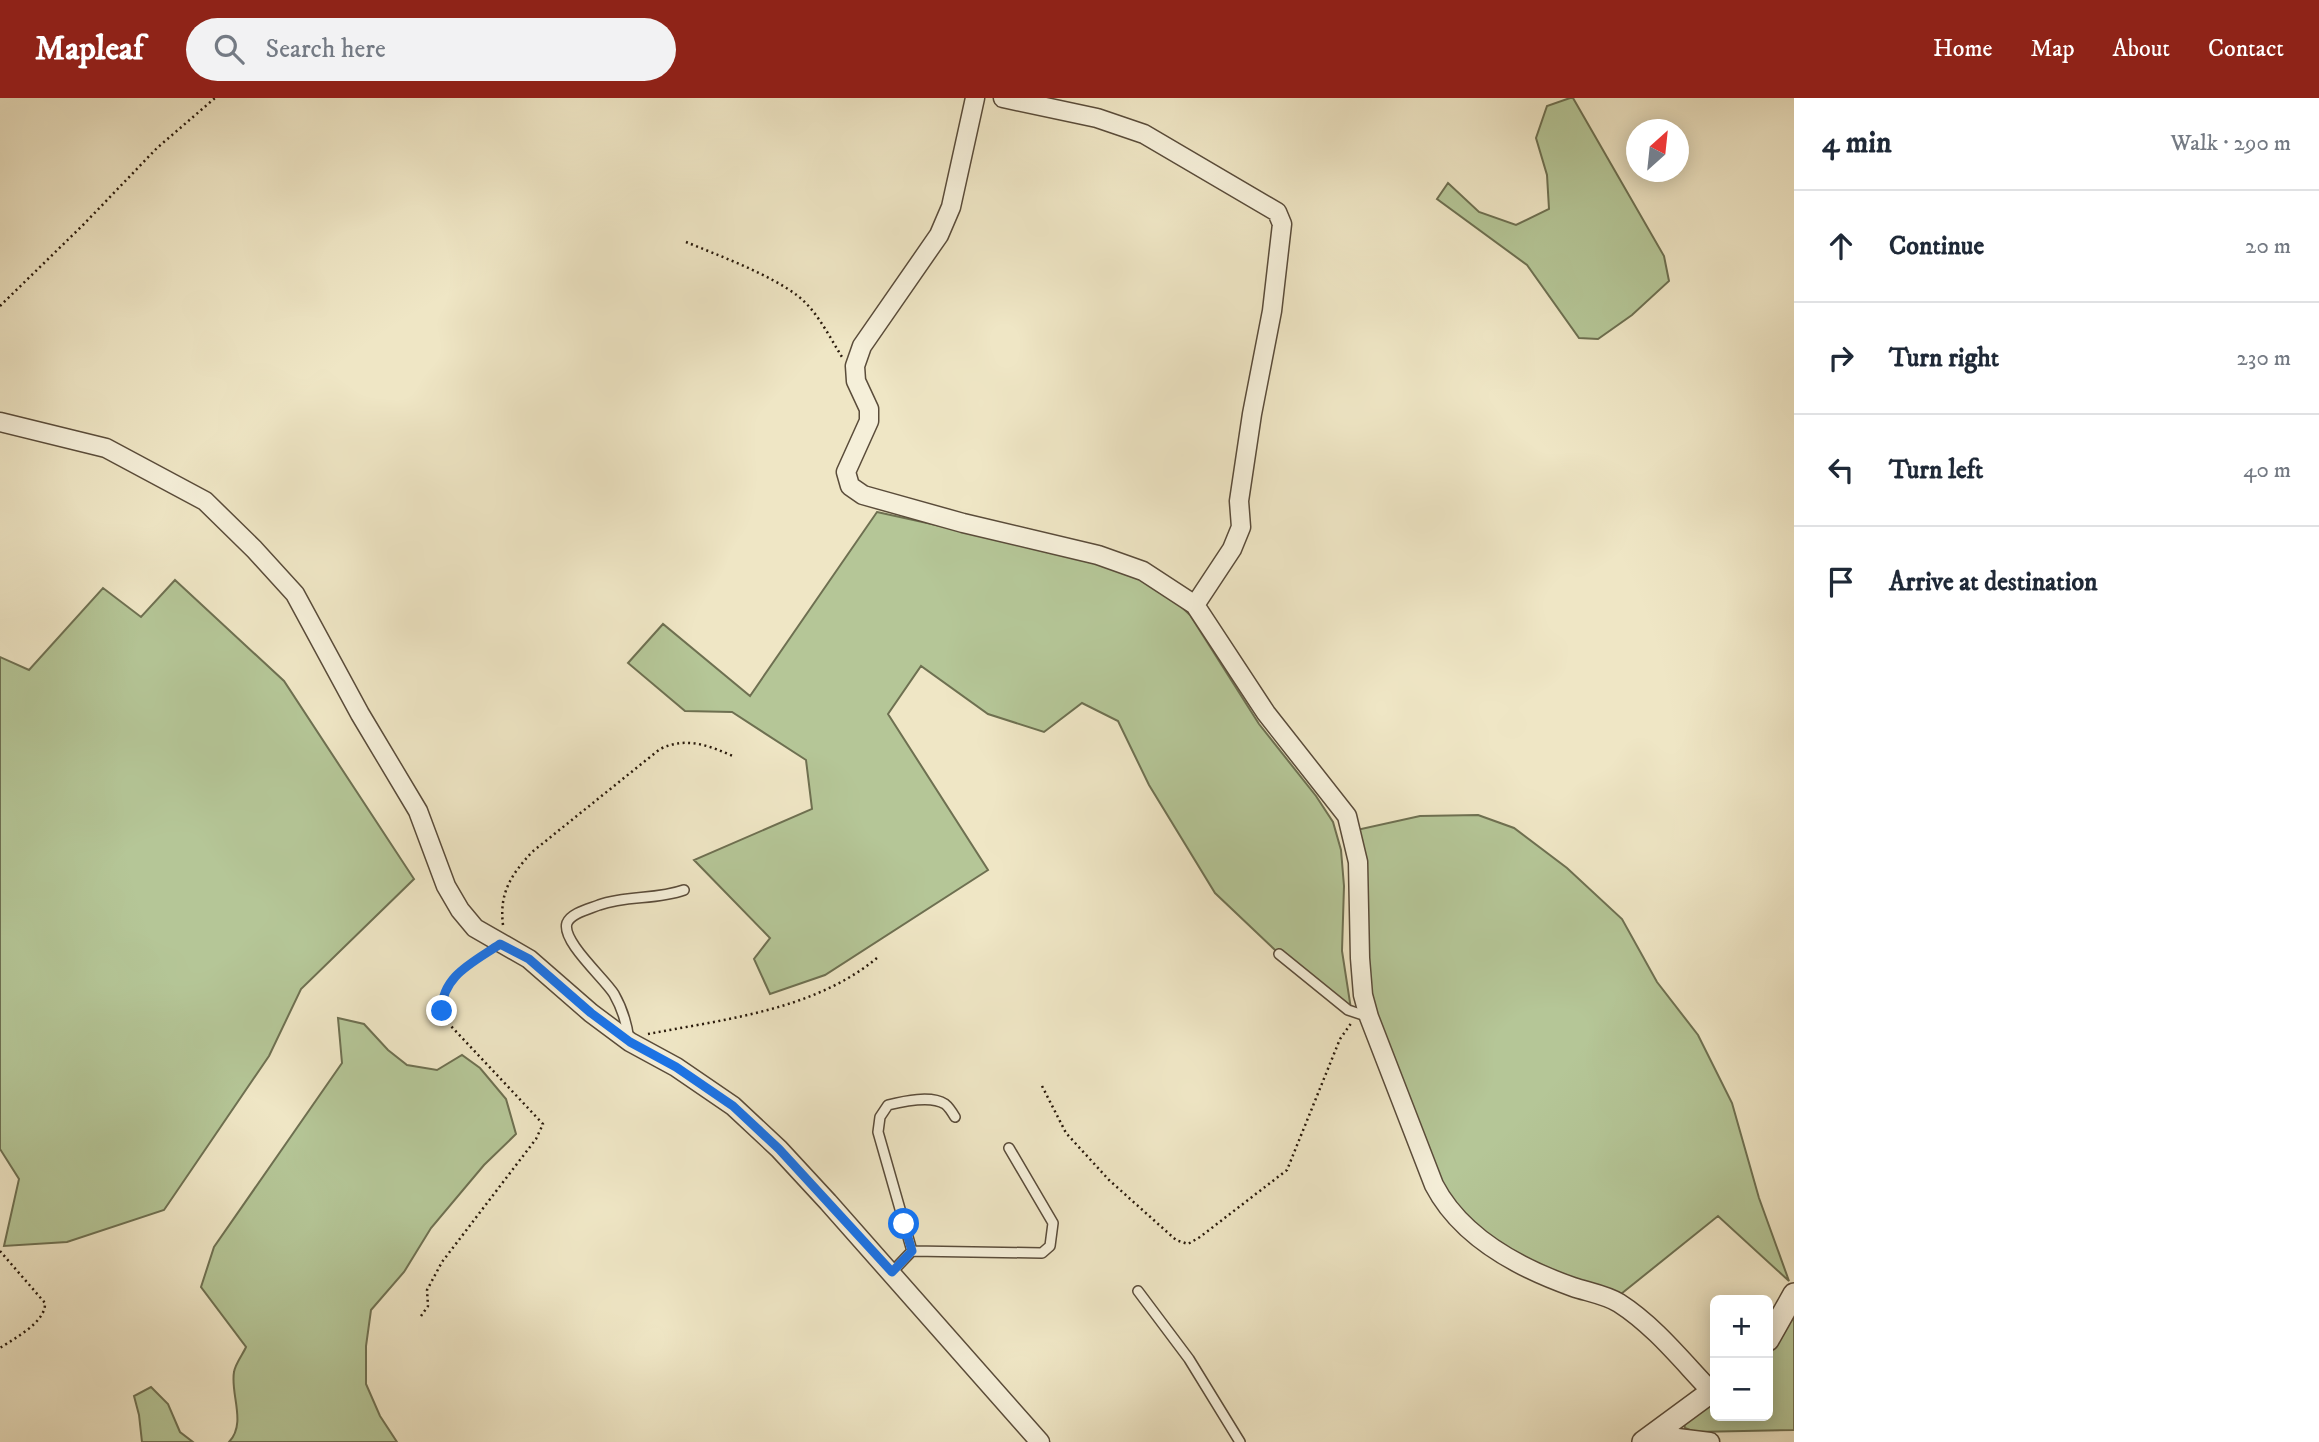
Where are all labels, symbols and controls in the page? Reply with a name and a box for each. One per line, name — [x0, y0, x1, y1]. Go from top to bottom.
search box — [186, 18, 676, 81]
text: Mapleaf — [35, 29, 144, 70]
icon: search — [210, 30, 248, 68]
text: Search here — [266, 33, 386, 66]
text: Home — [1933, 34, 1992, 64]
text: Map — [2030, 34, 2075, 64]
text: About — [2113, 34, 2170, 64]
text: Contact — [2208, 34, 2284, 64]
north arrow — [1626, 119, 1689, 182]
text: 4 min — [1822, 125, 1892, 162]
text: Walk · 290 m — [2170, 129, 2291, 158]
icon: ahead — [1822, 227, 1860, 265]
text: Continue — [1889, 230, 1984, 263]
text: 20 m — [2245, 232, 2291, 261]
icon: right — [1822, 339, 1860, 377]
text: Turn right — [1889, 342, 1999, 375]
text: 230 m — [2237, 344, 2291, 373]
icon: left — [1822, 451, 1860, 489]
text: Turn left — [1889, 454, 1983, 487]
text: 40 m — [2243, 456, 2291, 485]
icon: arrive — [1822, 563, 1860, 601]
text: Arrive at destination — [1889, 566, 2098, 599]
route end — [426, 995, 457, 1026]
route start — [888, 1208, 919, 1239]
map controls — [1710, 1295, 1773, 1421]
button: + — [1710, 1295, 1773, 1358]
button: − — [1710, 1358, 1773, 1421]

